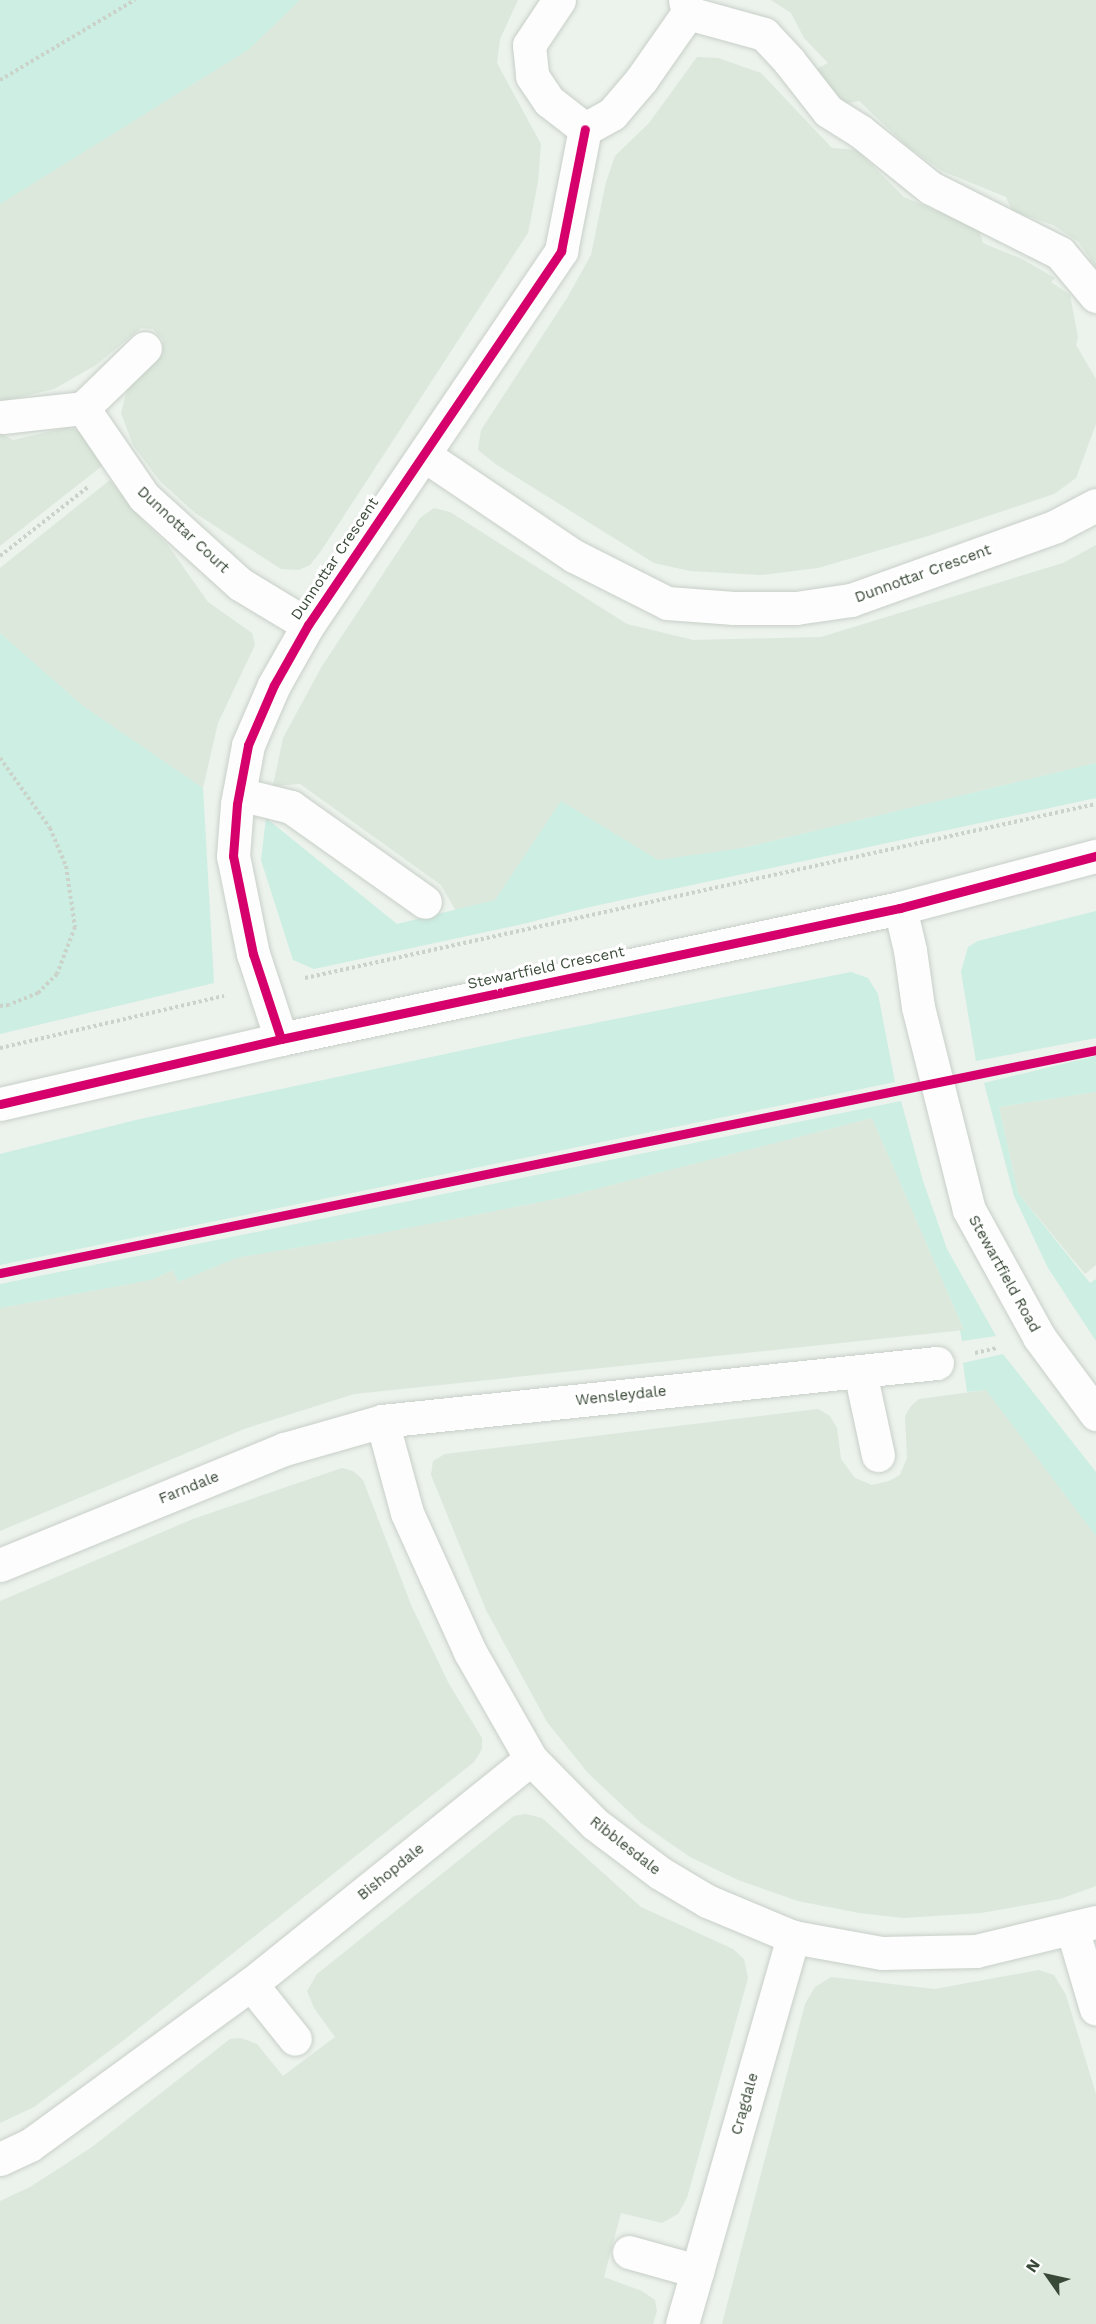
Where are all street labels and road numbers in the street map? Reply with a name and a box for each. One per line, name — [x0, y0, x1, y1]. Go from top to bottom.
street label: Dunnottar Court — [133, 483, 233, 577]
street label: Dunnottar Crescent — [287, 494, 383, 624]
street label: Dunnottar Crescent — [852, 541, 994, 607]
street label: Stewartfield Crescent — [466, 943, 626, 993]
street label: Stewartfield Road — [964, 1212, 1044, 1336]
street label: Wensleydale — [575, 1382, 667, 1410]
street label: Farndale — [156, 1468, 222, 1508]
street label: Ribblesdale — [586, 1813, 664, 1879]
street label: Bishopdale — [354, 1840, 428, 1904]
street label: Cragdale — [728, 2071, 762, 2137]

